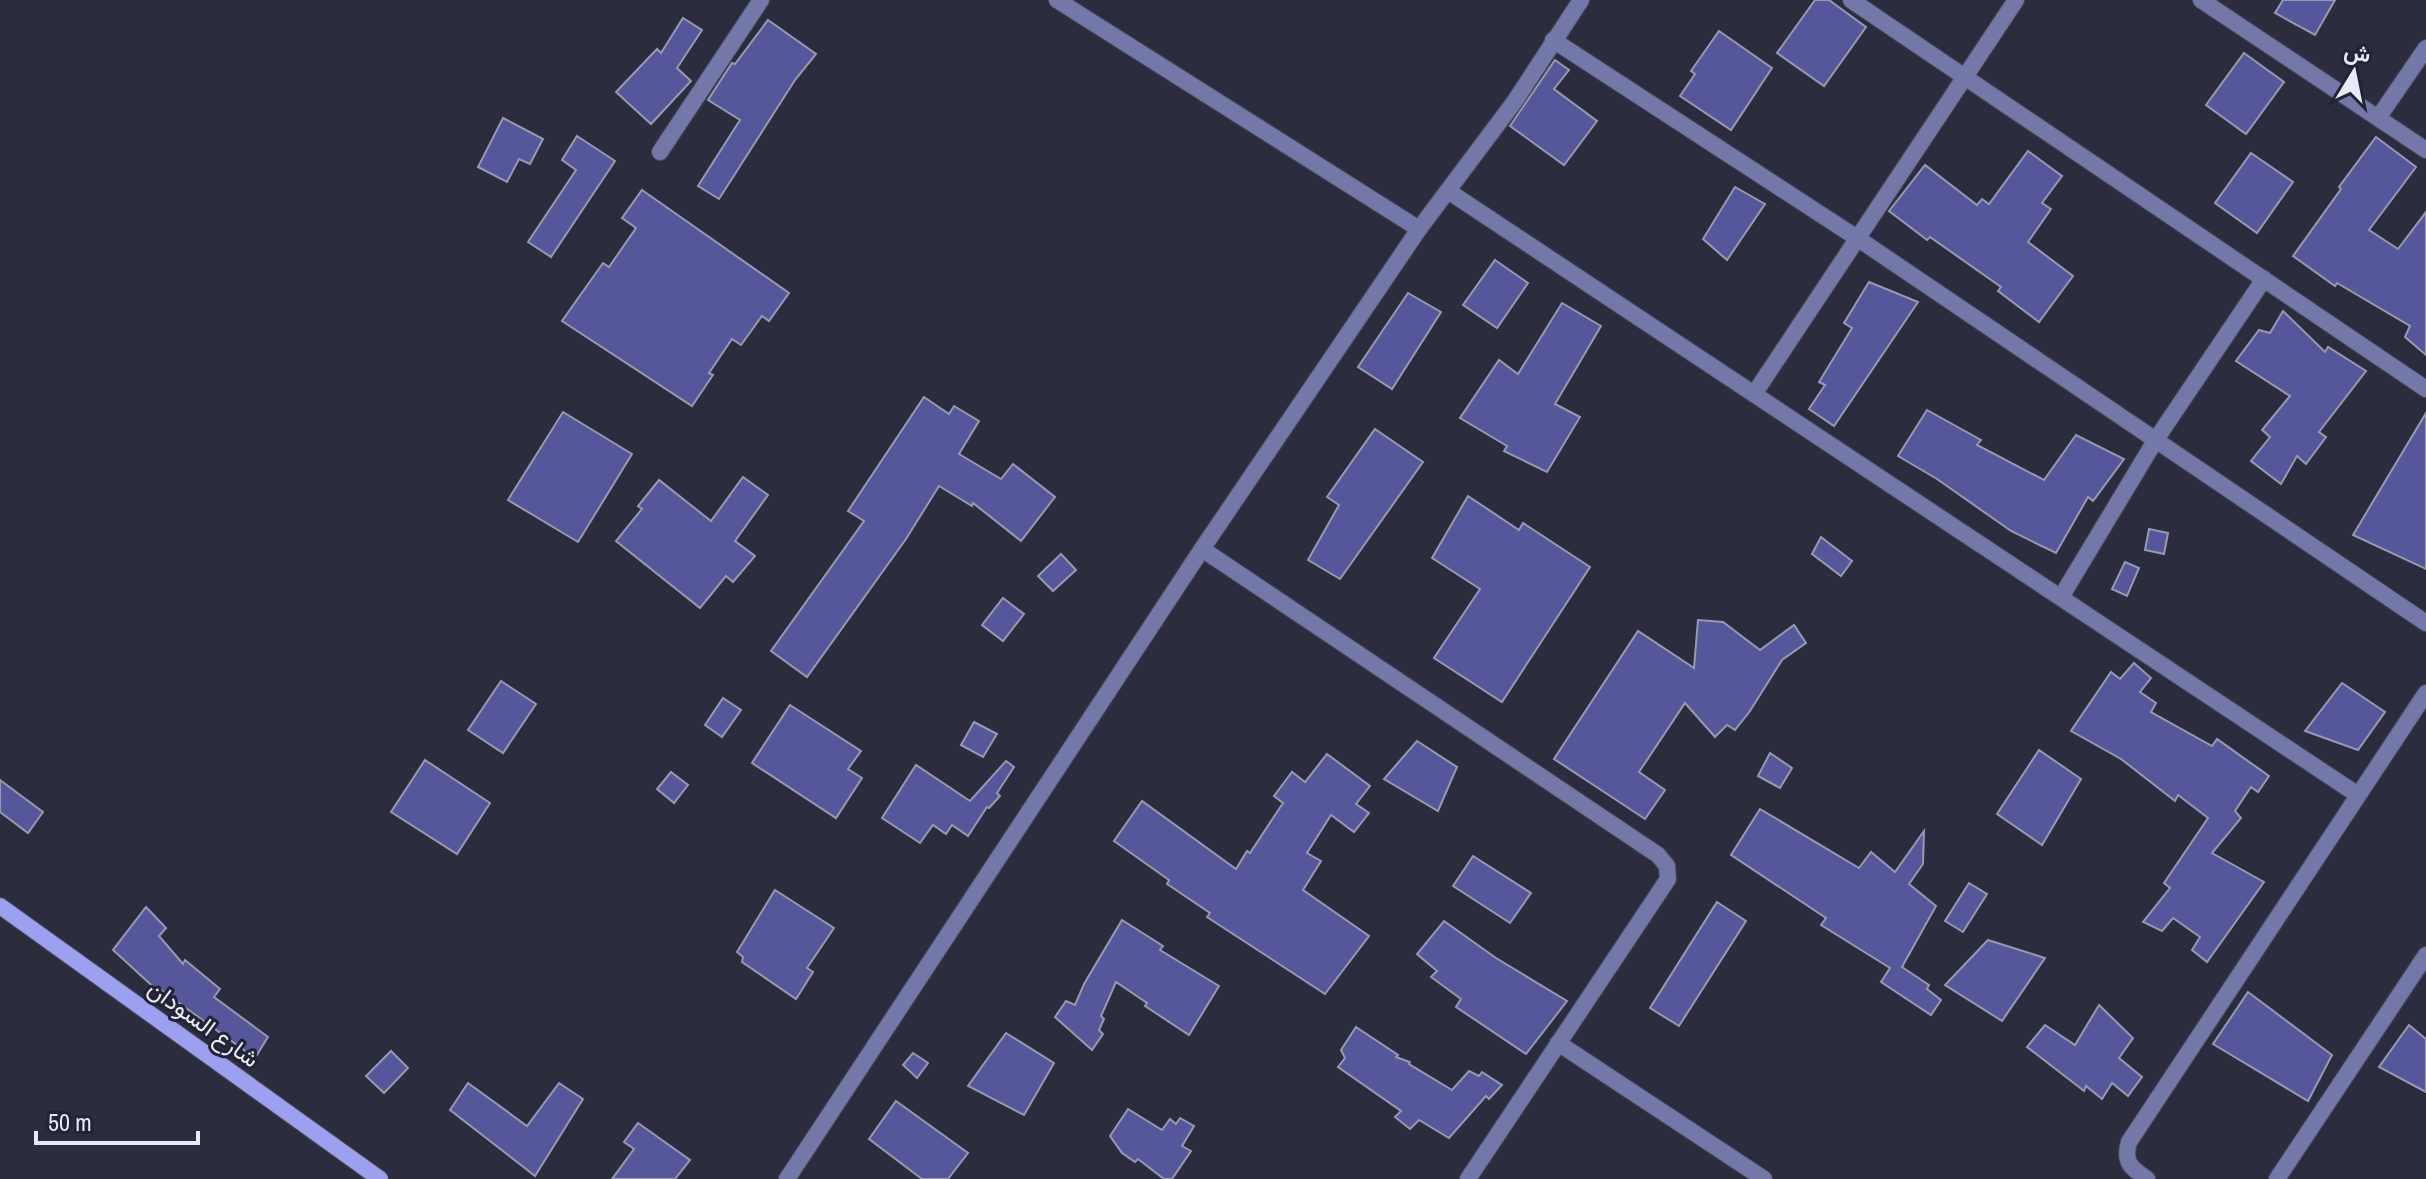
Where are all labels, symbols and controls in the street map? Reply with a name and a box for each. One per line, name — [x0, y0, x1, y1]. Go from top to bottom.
north arrow — [2314, 32, 2394, 112]
text: ش — [2342, 35, 2373, 69]
street label: شارع السودان — [141, 972, 266, 1075]
scale bar — [36, 1095, 198, 1145]
text: 50 m — [48, 1106, 92, 1138]

